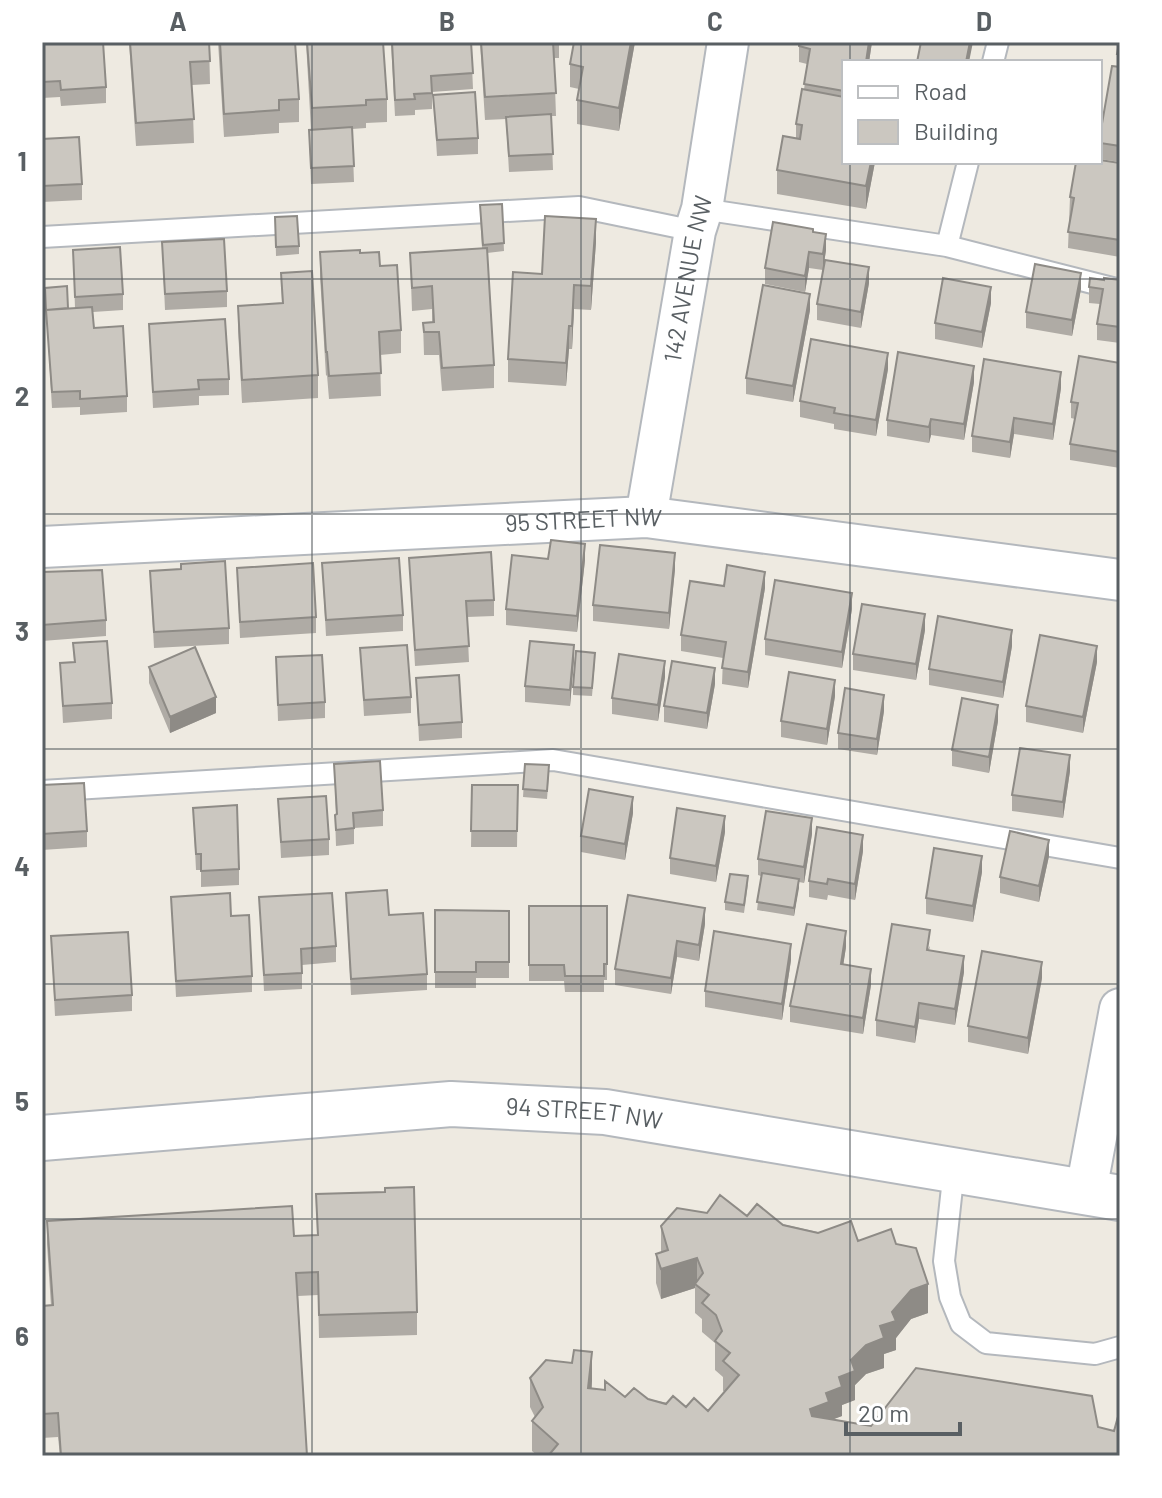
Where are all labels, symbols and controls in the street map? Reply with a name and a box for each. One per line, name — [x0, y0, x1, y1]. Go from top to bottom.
text: A — [169, 5, 187, 36]
text: B — [439, 5, 455, 36]
text: C — [707, 5, 723, 36]
text: D — [976, 5, 992, 36]
legend — [842, 60, 1102, 164]
text: Road — [914, 76, 967, 105]
text: Building — [914, 116, 998, 145]
text: 1 — [17, 145, 27, 176]
street label: 142 AVENUE NW — [657, 193, 717, 364]
text: 2 — [15, 380, 29, 411]
street label: 95 STREET NW — [504, 500, 663, 537]
text: 3 — [15, 615, 29, 646]
text: 4 — [14, 850, 30, 881]
text: 5 — [15, 1085, 29, 1116]
street label: 94 STREET NW — [505, 1091, 665, 1134]
text: 6 — [15, 1320, 29, 1351]
scale bar — [846, 1386, 960, 1436]
text: 20 m — [858, 1398, 909, 1427]

